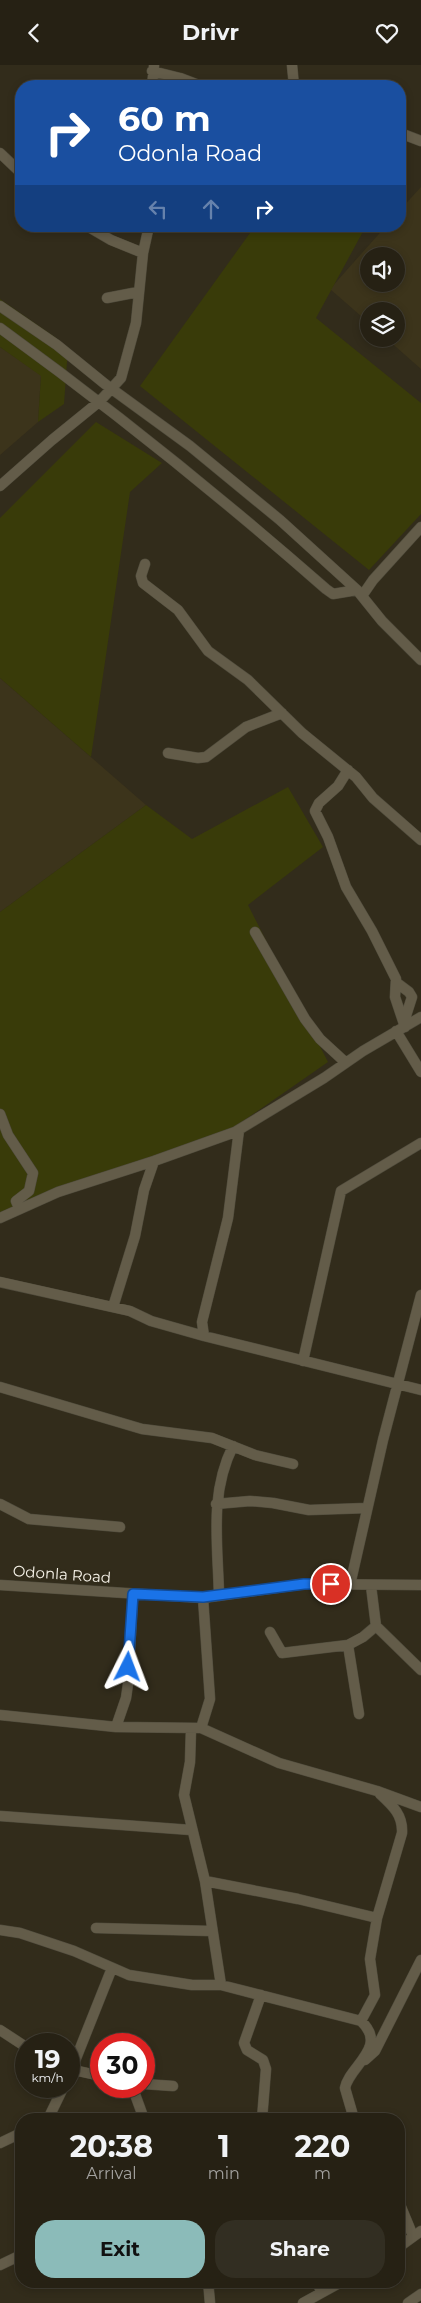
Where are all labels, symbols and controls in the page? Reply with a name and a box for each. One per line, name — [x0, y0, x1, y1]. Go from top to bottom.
icon: back — [20, 19, 48, 47]
text: Drivr — [182, 19, 239, 46]
icon: heart — [373, 19, 401, 47]
text: 60 m — [118, 97, 211, 140]
icon: right — [35, 100, 100, 165]
text: Odonla Road — [118, 140, 262, 167]
icon: left — [144, 195, 172, 223]
icon: ahead — [197, 195, 225, 223]
icon: right — [250, 195, 278, 223]
map controls — [360, 247, 405, 347]
button: sound — [360, 247, 405, 292]
button: layers — [360, 302, 405, 347]
street label: Odonla Road — [12, 1561, 112, 1587]
pin — [310, 1563, 352, 1605]
icon: arrive — [317, 1570, 345, 1598]
position arrow — [101, 1640, 153, 1692]
speed limit sign: 30 — [90, 2033, 155, 2098]
text: 19 — [35, 2044, 60, 2074]
text: km/h — [31, 2070, 64, 2085]
text: 20:38 — [70, 2128, 153, 2165]
text: 1 — [218, 2128, 230, 2165]
text: 220 — [295, 2128, 350, 2165]
text: Arrival — [86, 2164, 137, 2183]
text: min — [208, 2164, 240, 2183]
text: m — [314, 2164, 331, 2183]
button: Exit — [35, 2220, 205, 2278]
button: Share — [215, 2220, 385, 2278]

